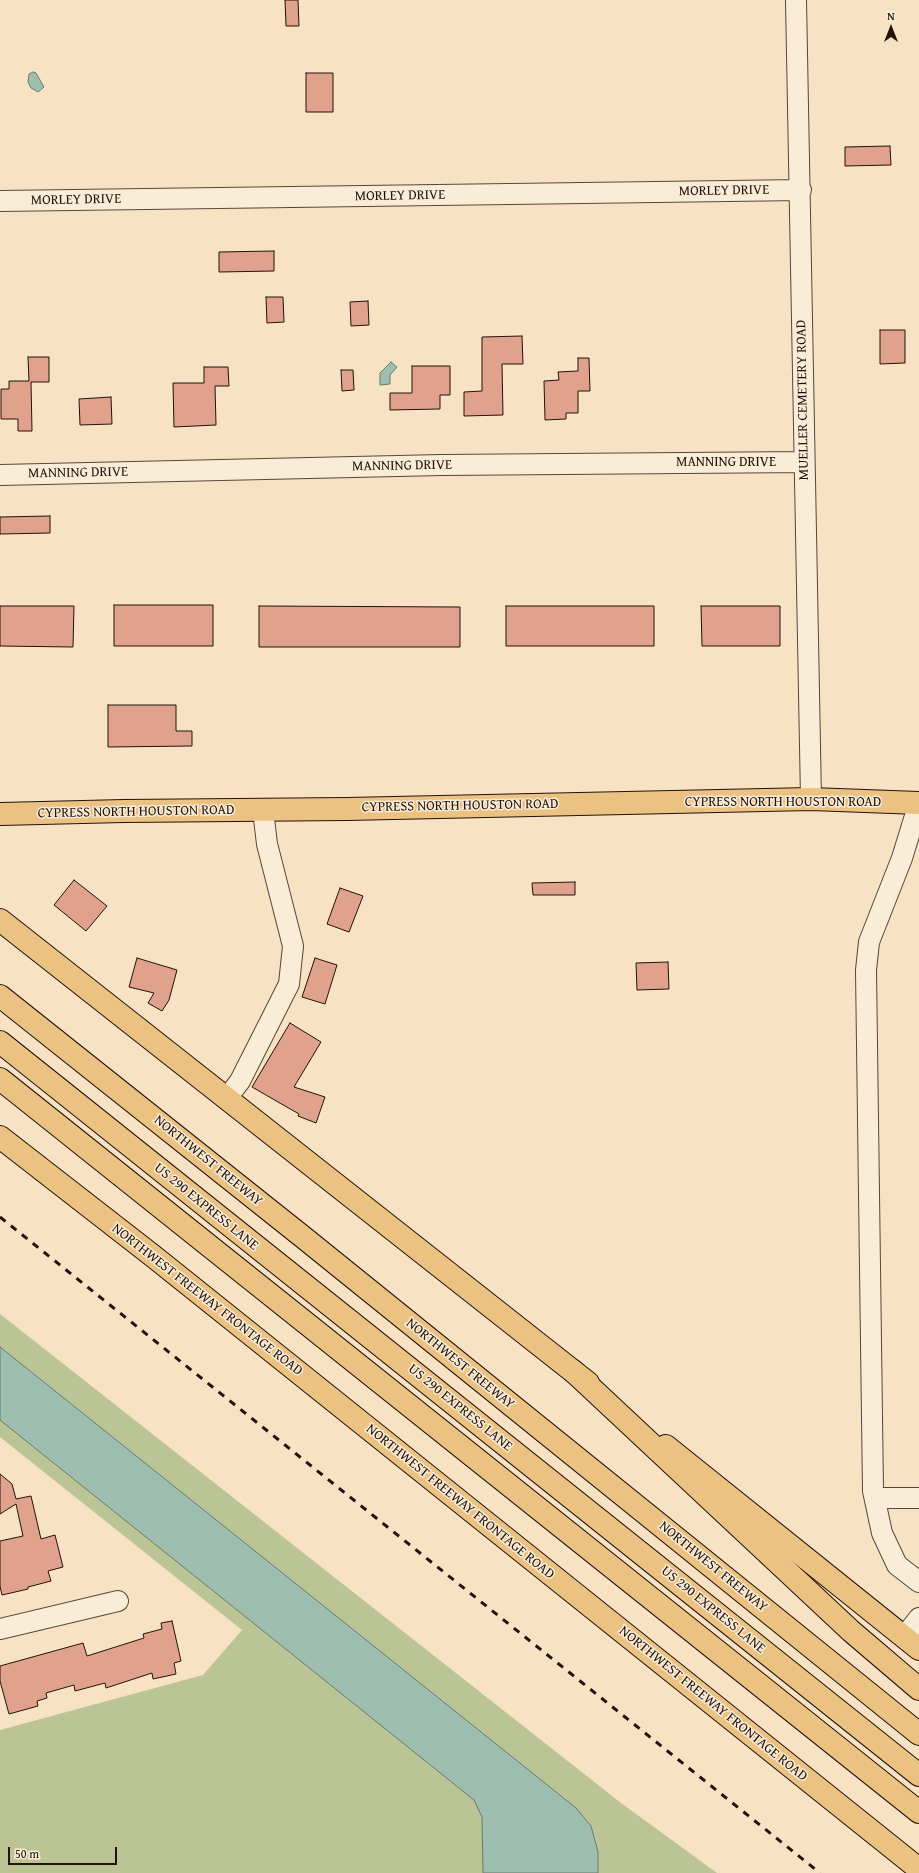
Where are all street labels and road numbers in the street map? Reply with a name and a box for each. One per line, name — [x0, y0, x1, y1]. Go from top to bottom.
street label: MORLEY DRIVE — [679, 182, 769, 200]
street label: MORLEY DRIVE — [355, 187, 445, 205]
street label: MORLEY DRIVE — [31, 191, 121, 209]
street label: MUELLER CEMETERY ROAD — [793, 320, 813, 480]
street label: MANNING DRIVE — [676, 454, 776, 470]
street label: MANNING DRIVE — [352, 457, 452, 475]
street label: MANNING DRIVE — [28, 464, 128, 482]
street label: CYPRESS NORTH HOUSTON ROAD — [685, 794, 881, 810]
street label: CYPRESS NORTH HOUSTON ROAD — [362, 796, 558, 816]
street label: CYPRESS NORTH HOUSTON ROAD — [38, 802, 234, 822]
street label: NORTHWEST FREEWAY — [150, 1112, 266, 1210]
street label: US 290 EXPRESS LANE — [151, 1160, 261, 1254]
street label: NORTHWEST FREEWAY FRONTAGE ROAD — [108, 1220, 306, 1380]
street label: NORTHWEST FREEWAY — [402, 1315, 518, 1413]
street label: US 290 EXPRESS LANE — [405, 1361, 515, 1455]
street label: NORTHWEST FREEWAY FRONTAGE ROAD — [362, 1421, 558, 1583]
street label: NORTHWEST FREEWAY — [655, 1518, 771, 1616]
street label: US 290 EXPRESS LANE — [658, 1563, 768, 1657]
street label: NORTHWEST FREEWAY FRONTAGE ROAD — [615, 1623, 811, 1785]

